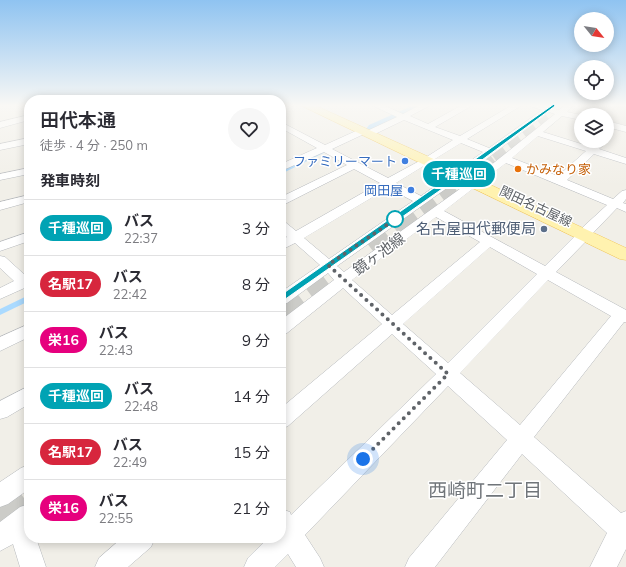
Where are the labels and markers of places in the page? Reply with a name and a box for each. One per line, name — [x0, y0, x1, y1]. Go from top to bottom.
place label: ファミリーマート — [293, 153, 397, 169]
marker: ファミリーマート — [400, 156, 410, 166]
place label: かみなり家 — [526, 161, 591, 177]
marker: かみなり家 — [513, 164, 523, 174]
place label: 岡田屋 — [364, 182, 403, 198]
marker: 岡田屋 — [406, 185, 416, 195]
unlabelled marker — [386, 210, 404, 228]
place label: 名古屋田代郵便局 — [416, 219, 536, 238]
marker: 名古屋田代郵便局 — [539, 224, 549, 234]

